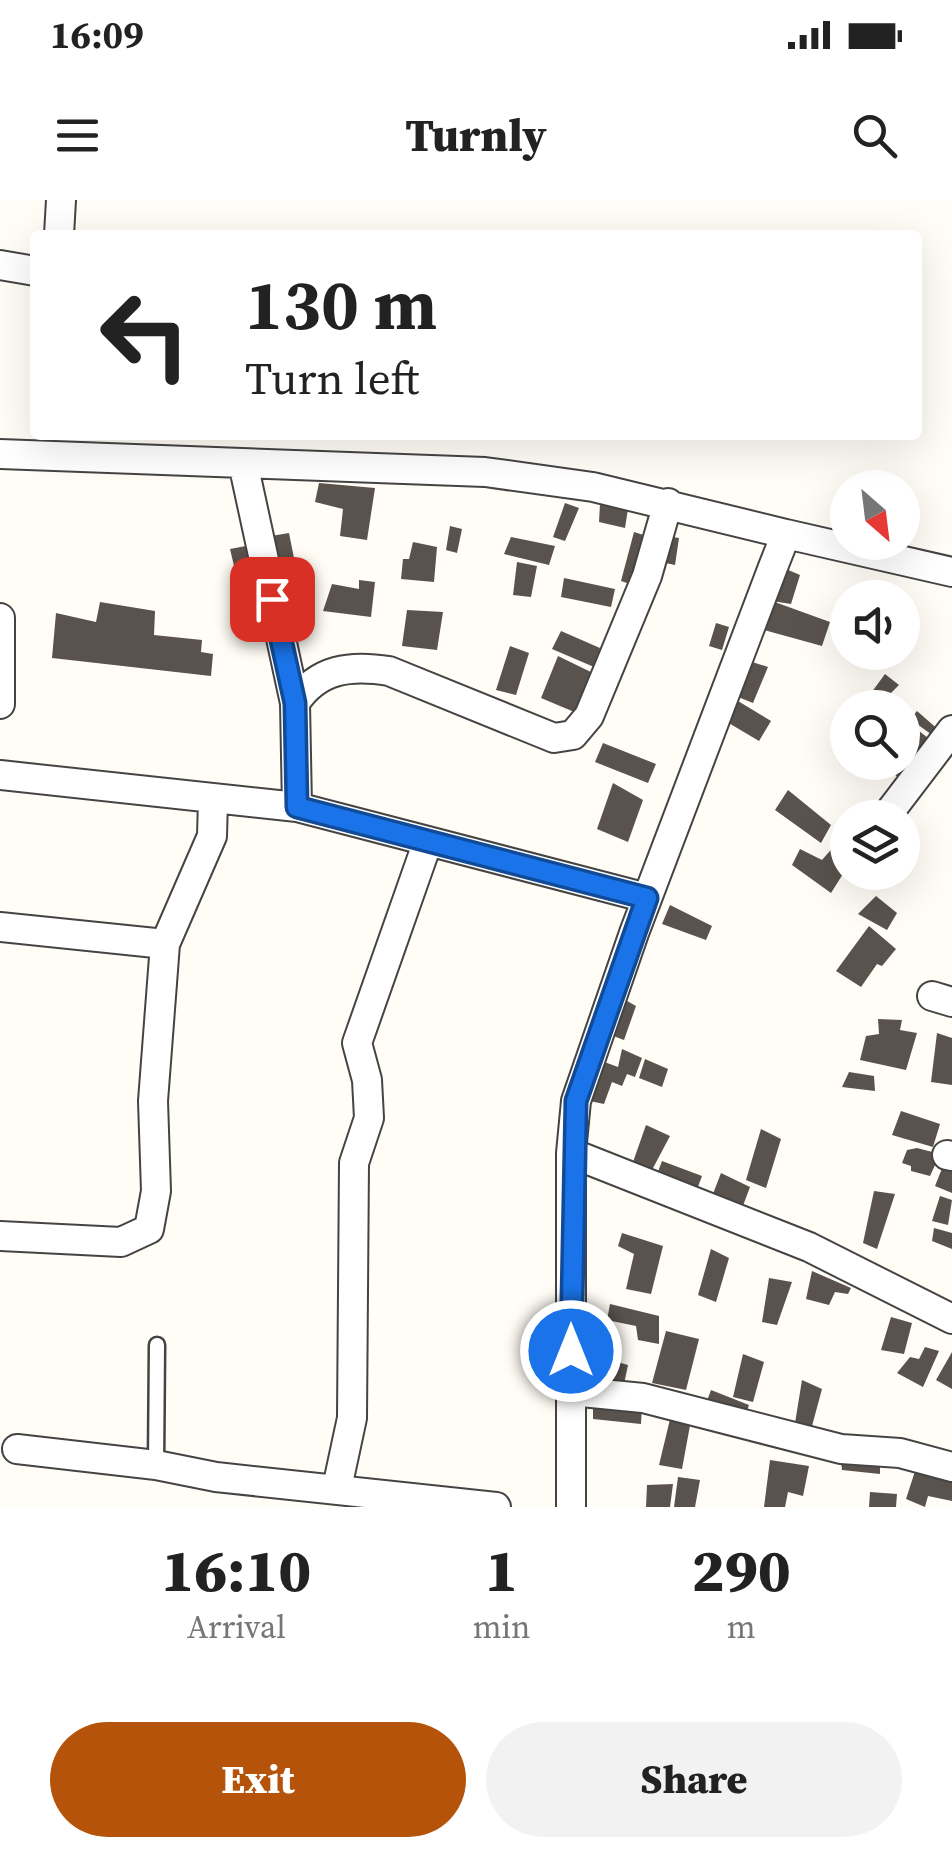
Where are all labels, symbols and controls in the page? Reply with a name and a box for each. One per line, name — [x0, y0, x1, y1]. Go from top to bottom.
text: 16:09 — [50, 9, 144, 61]
text: Turnly — [405, 104, 547, 166]
icon: menu — [50, 108, 105, 163]
icon: search — [847, 108, 902, 163]
text: 130 m — [245, 256, 437, 352]
icon: left — [80, 270, 210, 400]
text: Turn left — [245, 347, 419, 409]
north arrow — [830, 470, 920, 560]
map controls — [830, 470, 920, 890]
pin — [230, 557, 315, 642]
icon: arrive — [245, 572, 300, 627]
button: sound — [830, 580, 920, 670]
button: search — [830, 690, 920, 780]
button: layers — [830, 800, 920, 890]
position arrow — [519, 1299, 623, 1403]
text: 16:10 — [161, 1529, 311, 1611]
text: 1 — [485, 1529, 518, 1611]
text: 290 — [692, 1529, 791, 1611]
text: Arrival — [187, 1605, 286, 1649]
text: min — [473, 1605, 530, 1649]
text: m — [727, 1605, 756, 1649]
button: Exit — [50, 1722, 466, 1837]
button: Share — [486, 1722, 902, 1837]

